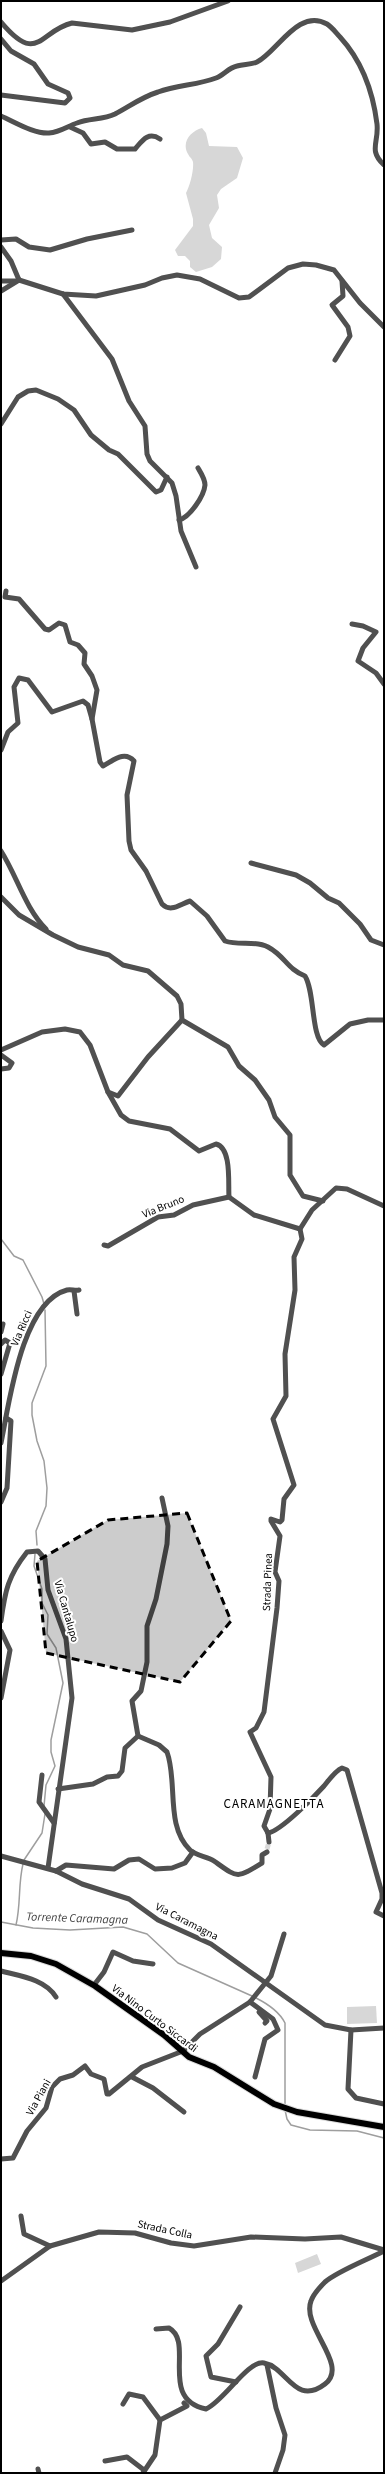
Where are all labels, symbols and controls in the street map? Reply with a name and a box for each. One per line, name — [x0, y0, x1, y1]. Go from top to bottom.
street label: Via Bruno — [140, 1191, 187, 1222]
street label: Via Ricci — [7, 1308, 36, 1348]
street label: Strada Pinea — [259, 1553, 276, 1611]
street label: Via Cantalupo — [51, 1578, 83, 1644]
district label: CARAMAGNETTA — [223, 1795, 325, 1813]
street label: Via Caramagna — [153, 1899, 221, 1944]
water label: Torrente Caramagna — [26, 1908, 129, 1929]
street label: Via Nino Curto Siccardi — [109, 1981, 201, 2056]
street label: Via Piani — [22, 2076, 55, 2118]
street label: Strada Colla — [136, 2216, 194, 2243]

